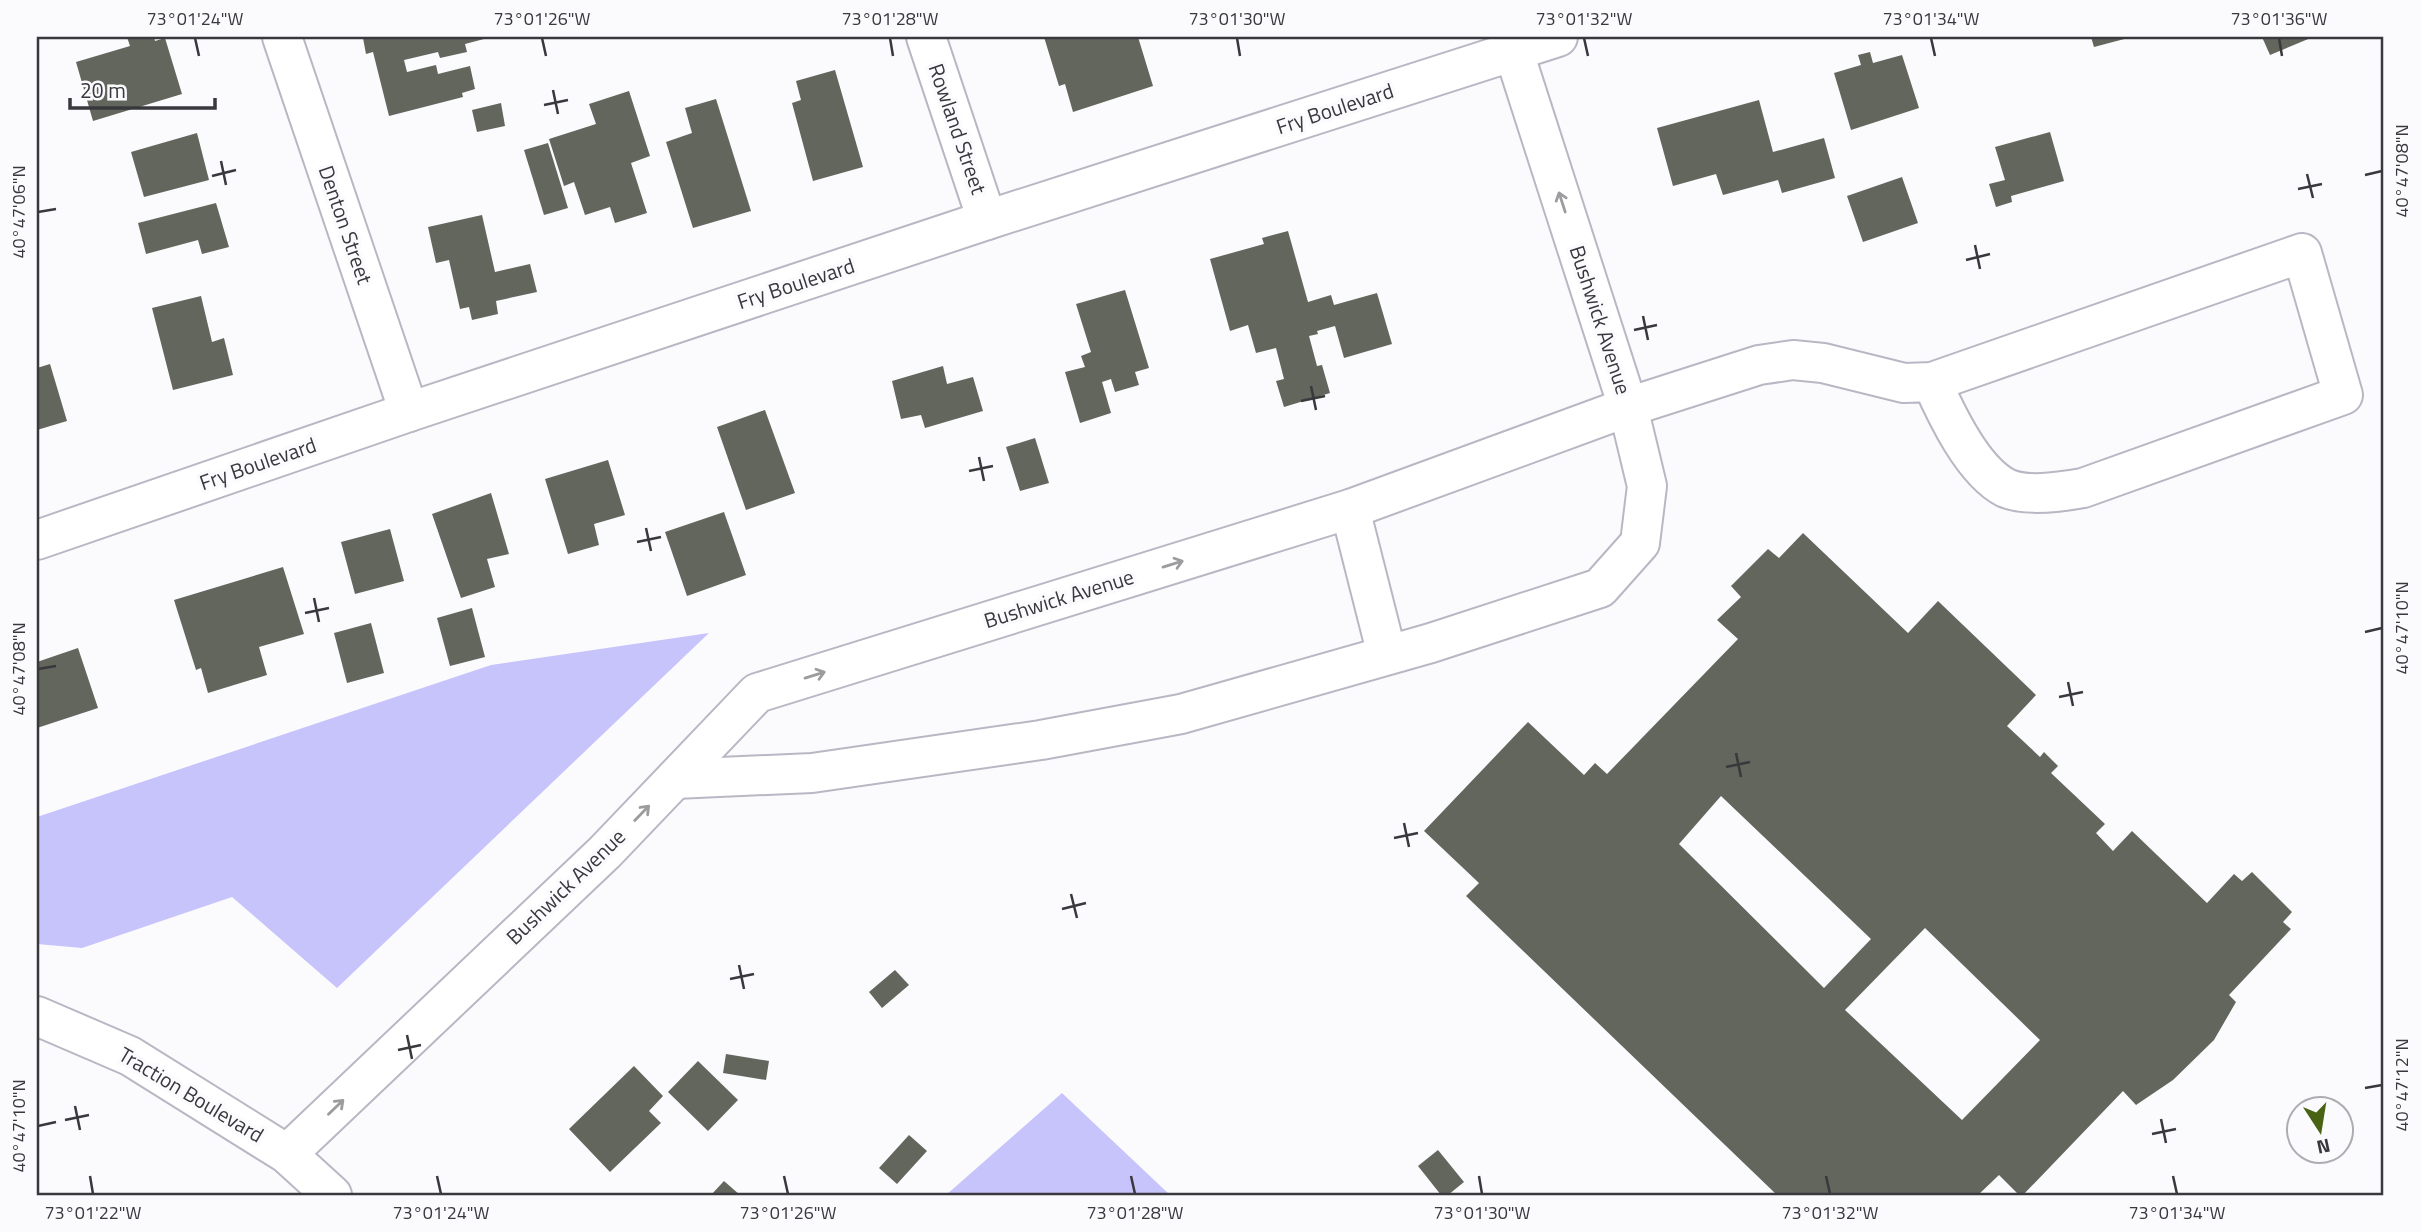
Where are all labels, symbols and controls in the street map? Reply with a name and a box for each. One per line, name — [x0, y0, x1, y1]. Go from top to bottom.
text: 73°01'24"W — [147, 5, 244, 32]
text: 73°01'26"W — [494, 5, 591, 32]
text: 73°01'28"W — [842, 5, 939, 32]
text: 73°01'30"W — [1189, 5, 1286, 32]
text: 73°01'32"W — [1536, 5, 1633, 32]
text: 73°01'34"W — [1883, 5, 1980, 32]
text: 73°01'36"W — [2231, 5, 2328, 32]
street label: Rowland Street — [921, 59, 995, 199]
scale bar — [70, 66, 215, 110]
text: 20 m — [80, 74, 126, 106]
street label: Fry Boulevard — [1272, 74, 1397, 142]
text: 40°47'08"N — [2388, 124, 2415, 218]
street label: Denton Street — [311, 161, 381, 289]
text: 40°47'06"N — [5, 165, 32, 259]
one-way arrow — [1555, 191, 1568, 213]
street label: Bushwick Avenue — [1562, 241, 1640, 398]
street label: Fry Boulevard — [733, 249, 858, 317]
street label: Fry Boulevard — [195, 428, 320, 498]
one-way arrow — [1161, 557, 1183, 570]
street label: Bushwick Avenue — [980, 560, 1138, 636]
text: 40°47'10"N — [2388, 581, 2415, 675]
text: 40°47'08"N — [5, 622, 32, 716]
one-way arrow — [804, 668, 826, 681]
one-way arrow — [633, 805, 650, 822]
street label: Bushwick Avenue — [498, 821, 632, 952]
street label: Traction Boulevard — [113, 1038, 270, 1150]
text: 40°47'12"N — [2388, 1038, 2415, 1132]
text: 40°47'10"N — [5, 1079, 32, 1173]
north arrow — [2284, 1096, 2354, 1166]
one-way arrow — [328, 1098, 345, 1115]
text: N — [2314, 1132, 2333, 1163]
text: 73°01'22"W — [45, 1199, 142, 1226]
text: 73°01'24"W — [393, 1199, 490, 1226]
text: 73°01'26"W — [740, 1199, 837, 1226]
text: 73°01'28"W — [1087, 1199, 1184, 1226]
text: 73°01'30"W — [1434, 1199, 1531, 1226]
text: 73°01'32"W — [1782, 1199, 1879, 1226]
text: 73°01'34"W — [2129, 1199, 2226, 1226]

